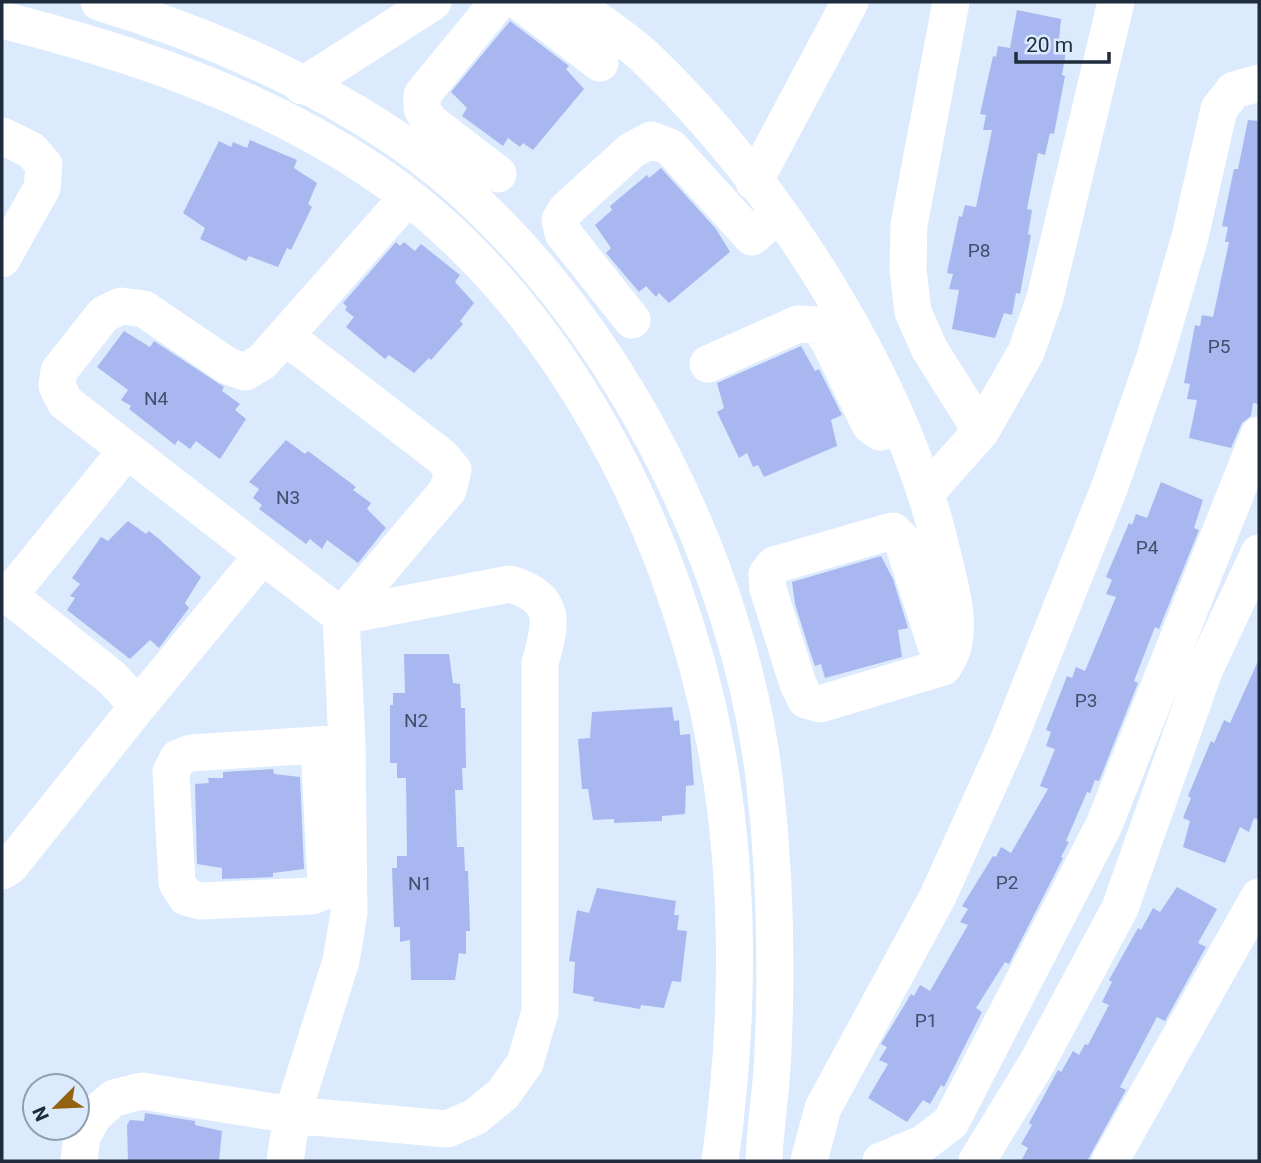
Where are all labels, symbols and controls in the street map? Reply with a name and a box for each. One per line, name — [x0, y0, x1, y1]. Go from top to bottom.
scale bar — [1016, 21, 1109, 65]
text: 20 m — [1026, 33, 1073, 57]
house number: P8 — [968, 239, 990, 262]
house number: P5 — [1208, 335, 1230, 358]
house number: N4 — [144, 387, 168, 410]
house number: N3 — [276, 486, 300, 509]
house number: P4 — [1136, 536, 1159, 559]
house number: P3 — [1075, 689, 1097, 712]
house number: N2 — [404, 709, 428, 732]
house number: P2 — [996, 871, 1018, 894]
house number: N1 — [408, 872, 432, 895]
house number: P1 — [915, 1009, 937, 1032]
north arrow — [21, 1072, 91, 1142]
text: N — [28, 1103, 54, 1125]

